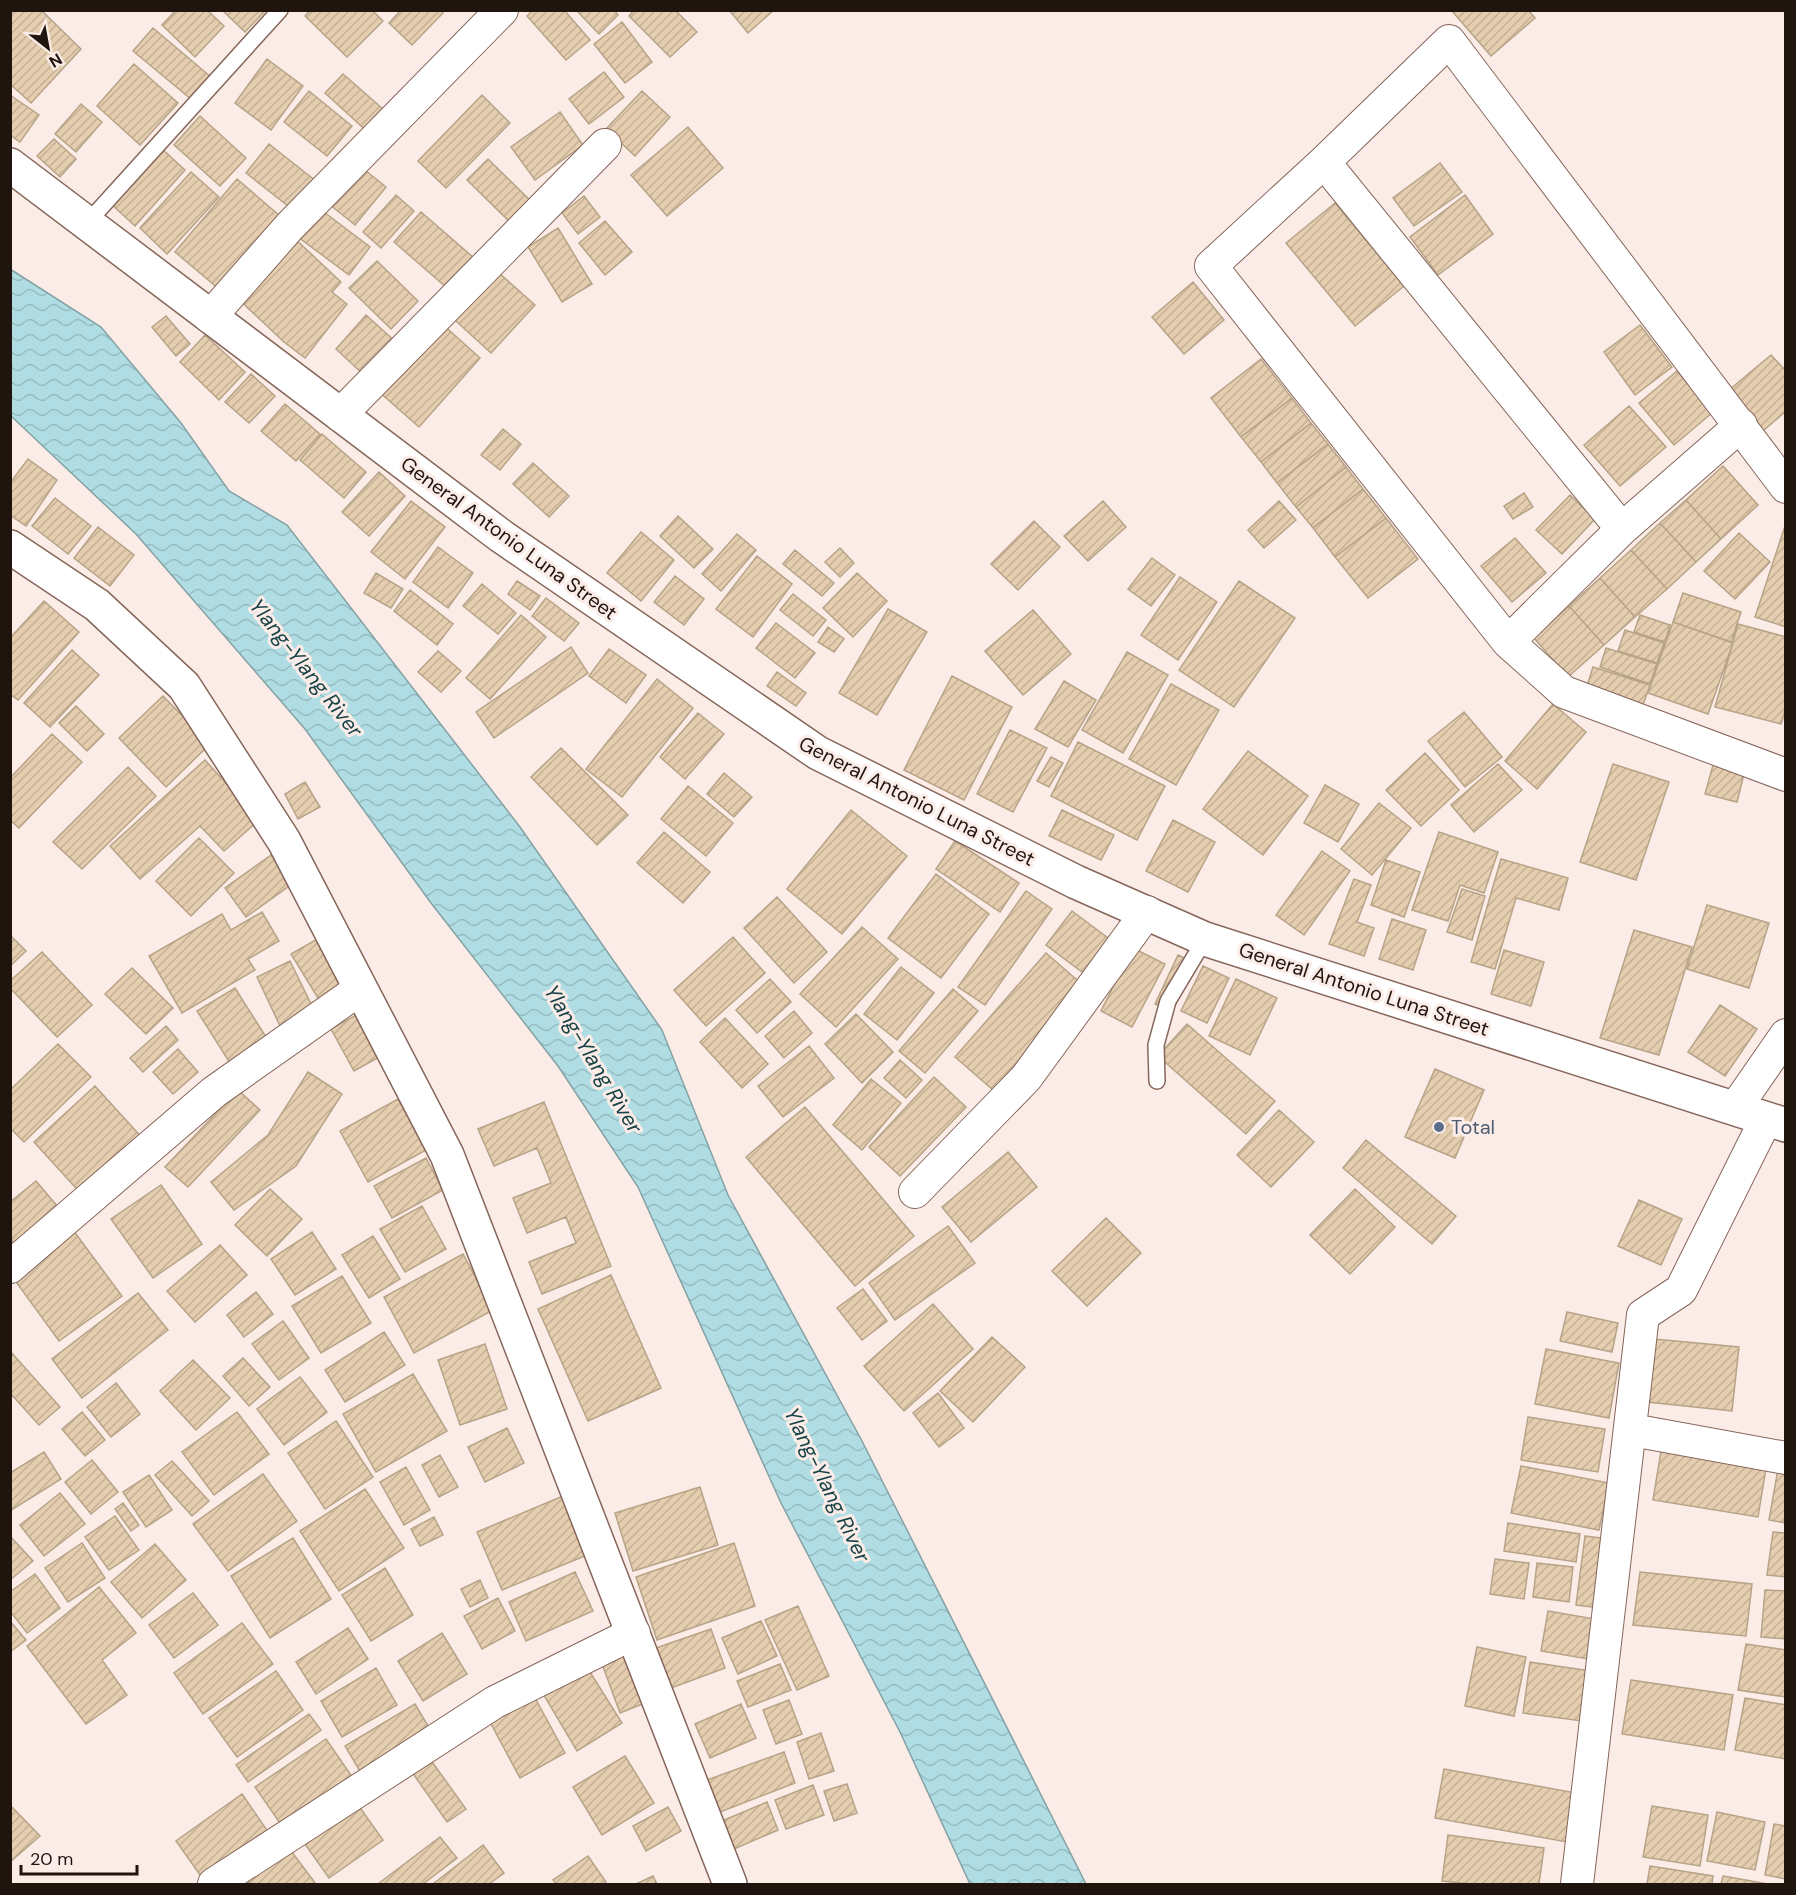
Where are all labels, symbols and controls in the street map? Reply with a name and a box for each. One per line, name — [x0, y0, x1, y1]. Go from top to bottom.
north arrow — [18, 18, 78, 78]
text: N — [45, 48, 66, 72]
street label: General Antonio Luna Street — [396, 451, 623, 625]
water label: Ylang-Ylang River — [243, 593, 370, 744]
street label: General Antonio Luna Street — [795, 730, 1040, 872]
street label: General Antonio Luna Street — [1236, 936, 1492, 1042]
water label: Ylang-Ylang River — [538, 980, 649, 1139]
place label: Total — [1451, 1114, 1495, 1140]
marker: Total — [1432, 1120, 1446, 1134]
water label: Ylang-Ylang River — [777, 1403, 877, 1568]
scale bar — [21, 1838, 136, 1876]
text: 20 m — [30, 1847, 73, 1871]

